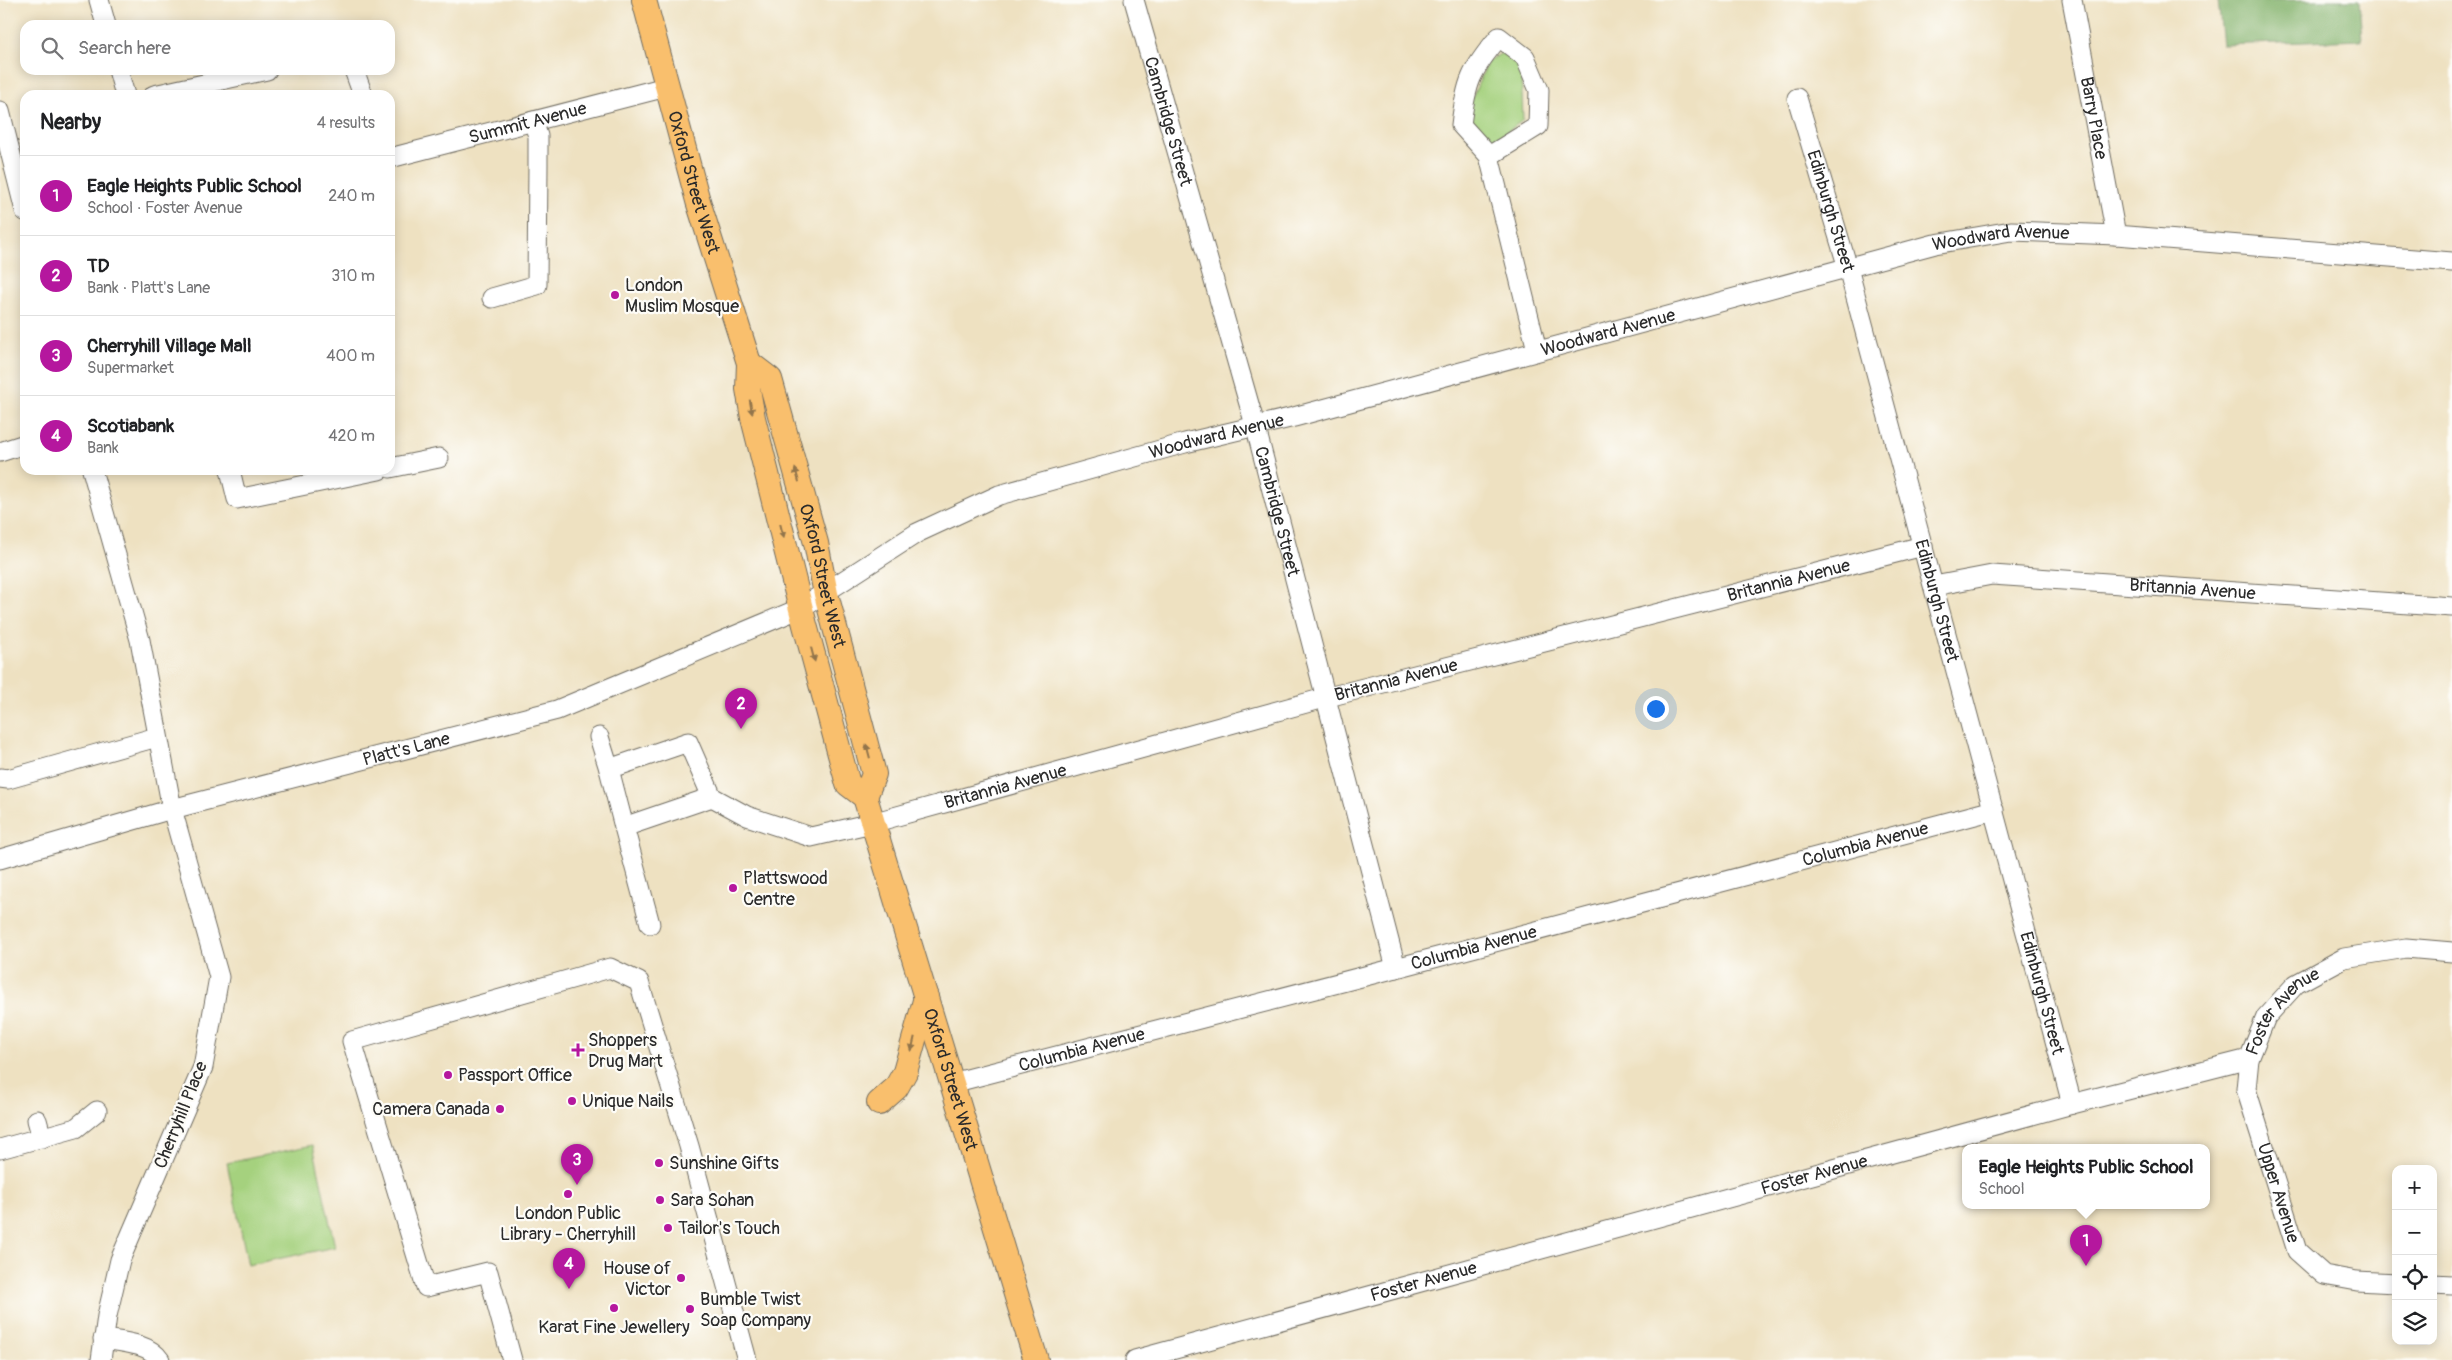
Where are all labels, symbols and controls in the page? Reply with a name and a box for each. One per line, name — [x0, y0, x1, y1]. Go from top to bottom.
search box — [20, 20, 395, 75]
icon: search — [38, 34, 66, 62]
text: Search here — [78, 36, 171, 60]
street label: Cambridge Street — [1139, 54, 1198, 189]
street label: Barry Place — [2075, 75, 2113, 161]
street label: Summit Avenue — [466, 96, 589, 149]
street label: Oxford Street West — [663, 108, 726, 257]
text: Nearby — [40, 109, 101, 136]
text: 4 results — [317, 113, 375, 133]
street label: Edinburgh Street — [1802, 147, 1860, 275]
text: Eagle Heights Public School — [87, 174, 302, 198]
text: 1 — [53, 186, 59, 206]
text: 240 m — [328, 186, 375, 206]
text: School · Foster Avenue — [87, 198, 242, 218]
street label: Woodward Avenue — [1930, 219, 2070, 256]
text: TD — [87, 254, 109, 278]
text: 2 — [52, 266, 60, 286]
text: 310 m — [331, 266, 375, 286]
place label: London Muslim Mosque — [625, 274, 739, 318]
text: Bank · Platt's Lane — [87, 278, 210, 298]
marker: London Muslim Mosque — [609, 289, 621, 301]
street label: Woodward Avenue — [1538, 303, 1678, 361]
text: Cherryhill Village Mall — [87, 334, 252, 358]
text: 3 — [52, 346, 60, 366]
text: 400 m — [326, 346, 375, 366]
text: Supermarket — [87, 358, 174, 378]
one-way arrow — [748, 399, 756, 415]
street label: Woodward Avenue — [1146, 408, 1286, 464]
text: Scotiabank — [87, 414, 174, 438]
text: 4 — [51, 426, 61, 446]
text: 420 m — [328, 426, 375, 446]
text: Bank — [87, 438, 119, 458]
street label: Cambridge Street — [1250, 444, 1305, 579]
one-way arrow — [793, 467, 801, 482]
street label: Oxford Street West — [794, 501, 851, 651]
one-way arrow — [778, 523, 786, 538]
street label: Edinburgh Street — [1910, 537, 1965, 665]
street label: Britannia Avenue — [1725, 553, 1853, 607]
street label: Britannia Avenue — [2129, 573, 2256, 605]
one-way arrow — [809, 648, 817, 663]
street label: Britannia Avenue — [1332, 653, 1460, 706]
pin: 2 — [725, 688, 757, 729]
your location — [1643, 696, 1669, 722]
street label: Platt's Lane — [360, 726, 452, 771]
one-way arrow — [864, 743, 872, 758]
street label: Britannia Avenue — [941, 758, 1069, 814]
street label: Columbia Avenue — [1800, 816, 1931, 872]
place label: Plattswood Centre — [743, 867, 828, 911]
marker: Plattswood Centre — [727, 882, 739, 894]
street label: Columbia Avenue — [1408, 920, 1539, 975]
street label: Edinburgh Street — [2015, 929, 2070, 1058]
street label: Foster Avenue — [2240, 962, 2323, 1058]
street label: Oxford Street West — [918, 1005, 983, 1154]
street label: Columbia Avenue — [1016, 1022, 1147, 1077]
place label: Shoppers Drug Mart — [588, 1029, 663, 1073]
one-way arrow — [909, 1037, 917, 1052]
marker: Shoppers Drug Mart — [572, 1044, 584, 1056]
street label: Cherryhill Place — [149, 1058, 213, 1172]
place label: Passport Office — [458, 1064, 572, 1087]
marker: Passport Office — [442, 1069, 454, 1081]
place label: Unique Nails — [582, 1090, 674, 1113]
marker: Unique Nails — [566, 1095, 578, 1107]
place label: Camera Canada — [372, 1098, 490, 1121]
marker: Camera Canada — [494, 1103, 506, 1115]
street label: Upper Avenue — [2252, 1140, 2305, 1246]
pin: 3 — [561, 1144, 593, 1185]
popup — [1962, 1144, 2210, 1209]
street label: Foster Avenue — [1758, 1149, 1870, 1200]
place label: Sunshine Gifts — [669, 1152, 779, 1175]
text: Eagle Heights Public School — [1979, 1155, 2193, 1179]
marker: Sunshine Gifts — [653, 1157, 665, 1169]
map controls — [2392, 1165, 2437, 1345]
button: + — [2392, 1165, 2437, 1210]
text: School — [1979, 1179, 2025, 1199]
marker: London Public Library - Cherryhill — [562, 1188, 574, 1200]
place label: Sara Sohan — [670, 1189, 754, 1212]
marker: Sara Sohan — [654, 1194, 666, 1206]
place label: London Public Library - Cherryhill — [500, 1202, 636, 1246]
button: − — [2392, 1210, 2437, 1255]
place label: Tailor's Touch — [678, 1217, 780, 1240]
marker: Tailor's Touch — [662, 1222, 674, 1234]
pin: 1 — [2070, 1225, 2102, 1266]
pin: 4 — [553, 1248, 585, 1289]
button: locate — [2392, 1255, 2437, 1300]
street label: Foster Avenue — [1368, 1256, 1479, 1307]
place label: House of Victor — [603, 1257, 672, 1301]
marker: House of Victor — [675, 1272, 687, 1284]
place label: Bumble Twist Soap Company — [700, 1288, 811, 1332]
button: layers — [2392, 1300, 2437, 1345]
marker: Karat Fine Jewellery — [608, 1302, 620, 1314]
marker: Bumble Twist Soap Company — [684, 1303, 696, 1315]
place label: Karat Fine Jewellery — [538, 1316, 690, 1339]

